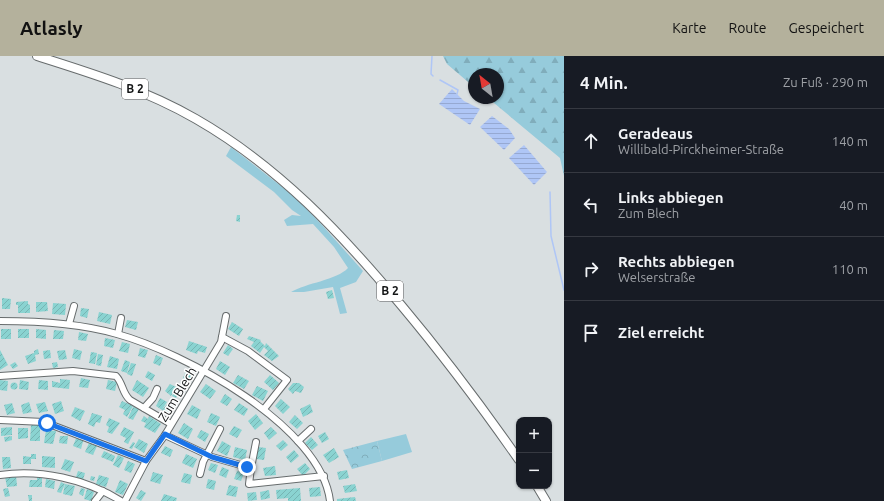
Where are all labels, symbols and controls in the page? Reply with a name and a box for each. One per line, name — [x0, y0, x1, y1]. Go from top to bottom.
text: Atlasly — [20, 17, 83, 39]
text: Karte — [672, 20, 706, 36]
text: Route — [728, 20, 767, 36]
text: Gespeichert — [789, 20, 864, 36]
north arrow — [468, 68, 504, 104]
text: 4 Min. — [580, 73, 628, 92]
text: Zu Fuß · 290 m — [783, 75, 868, 89]
road number: B 2 — [122, 79, 148, 99]
text: Geradeaus — [618, 125, 693, 142]
icon: ahead — [580, 130, 602, 152]
text: 140 m — [832, 134, 868, 148]
text: Willibald-Pirckheimer-Straße — [618, 142, 784, 156]
text: Links abbiegen — [618, 189, 723, 206]
icon: left — [580, 194, 602, 216]
text: 40 m — [839, 198, 868, 212]
text: Zum Blech — [618, 206, 679, 220]
text: Rechts abbiegen — [618, 253, 735, 270]
icon: right — [580, 258, 602, 280]
text: 110 m — [832, 262, 868, 276]
text: Welserstraße — [618, 270, 696, 284]
road number: B 2 — [377, 281, 403, 301]
icon: arrive — [580, 322, 602, 344]
text: Ziel erreicht — [618, 324, 704, 341]
street label: Zum Blech — [155, 364, 199, 424]
route start — [38, 414, 56, 432]
map controls — [516, 417, 552, 489]
button: + — [516, 417, 552, 453]
button: − — [516, 453, 552, 489]
route end — [238, 458, 256, 476]

